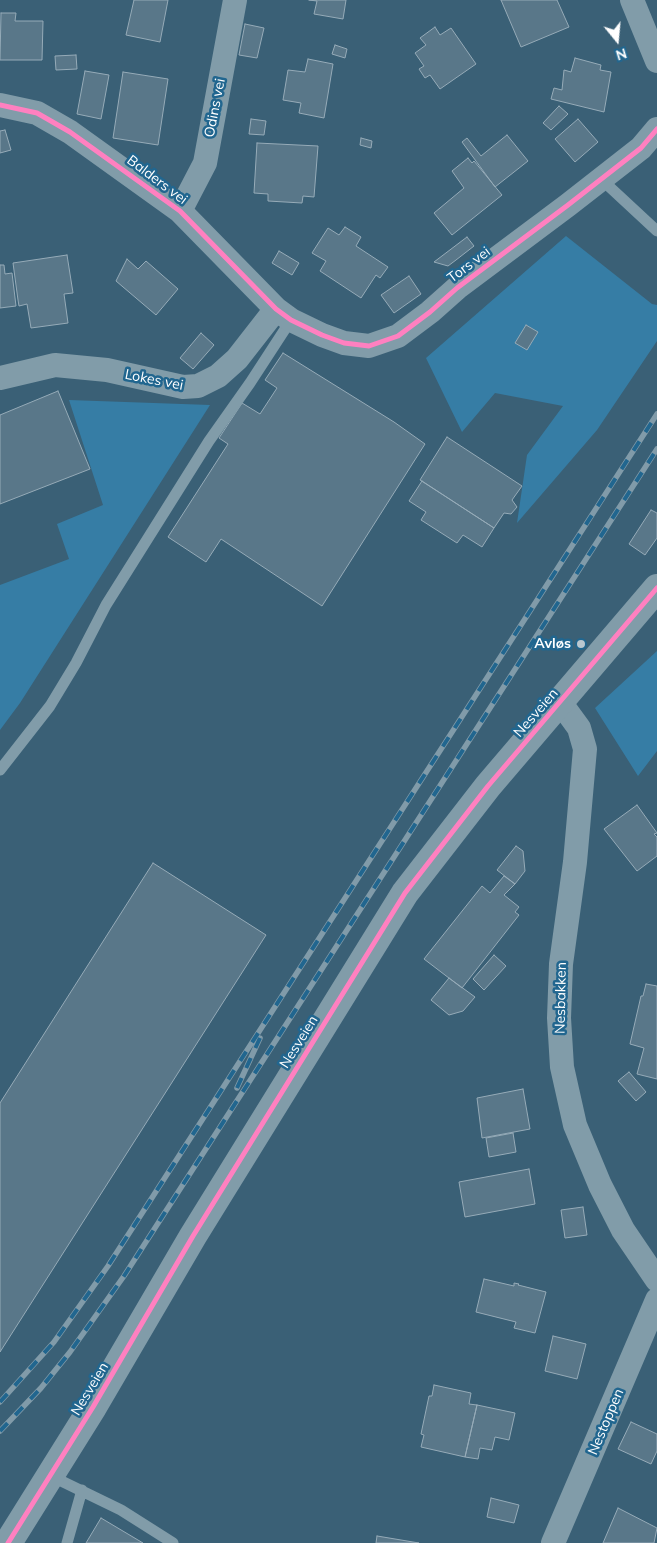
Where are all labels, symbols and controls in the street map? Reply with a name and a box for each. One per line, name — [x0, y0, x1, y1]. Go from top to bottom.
north arrow — [592, 15, 642, 65]
text: N — [614, 44, 629, 64]
street label: Odins vei — [201, 77, 229, 139]
street label: Balders vei — [124, 152, 190, 208]
street label: Tors vei — [444, 243, 494, 287]
street label: Lokes vei — [123, 366, 185, 394]
place label: Avløs — [534, 636, 571, 652]
marker: Avløs — [575, 638, 587, 650]
street label: Nesveien — [510, 685, 562, 741]
street label: Nesbakken — [552, 962, 570, 1034]
street label: Nesveien — [276, 1013, 322, 1071]
street label: Nesveien — [68, 1359, 112, 1419]
street label: Nestoppen — [585, 1386, 627, 1458]

